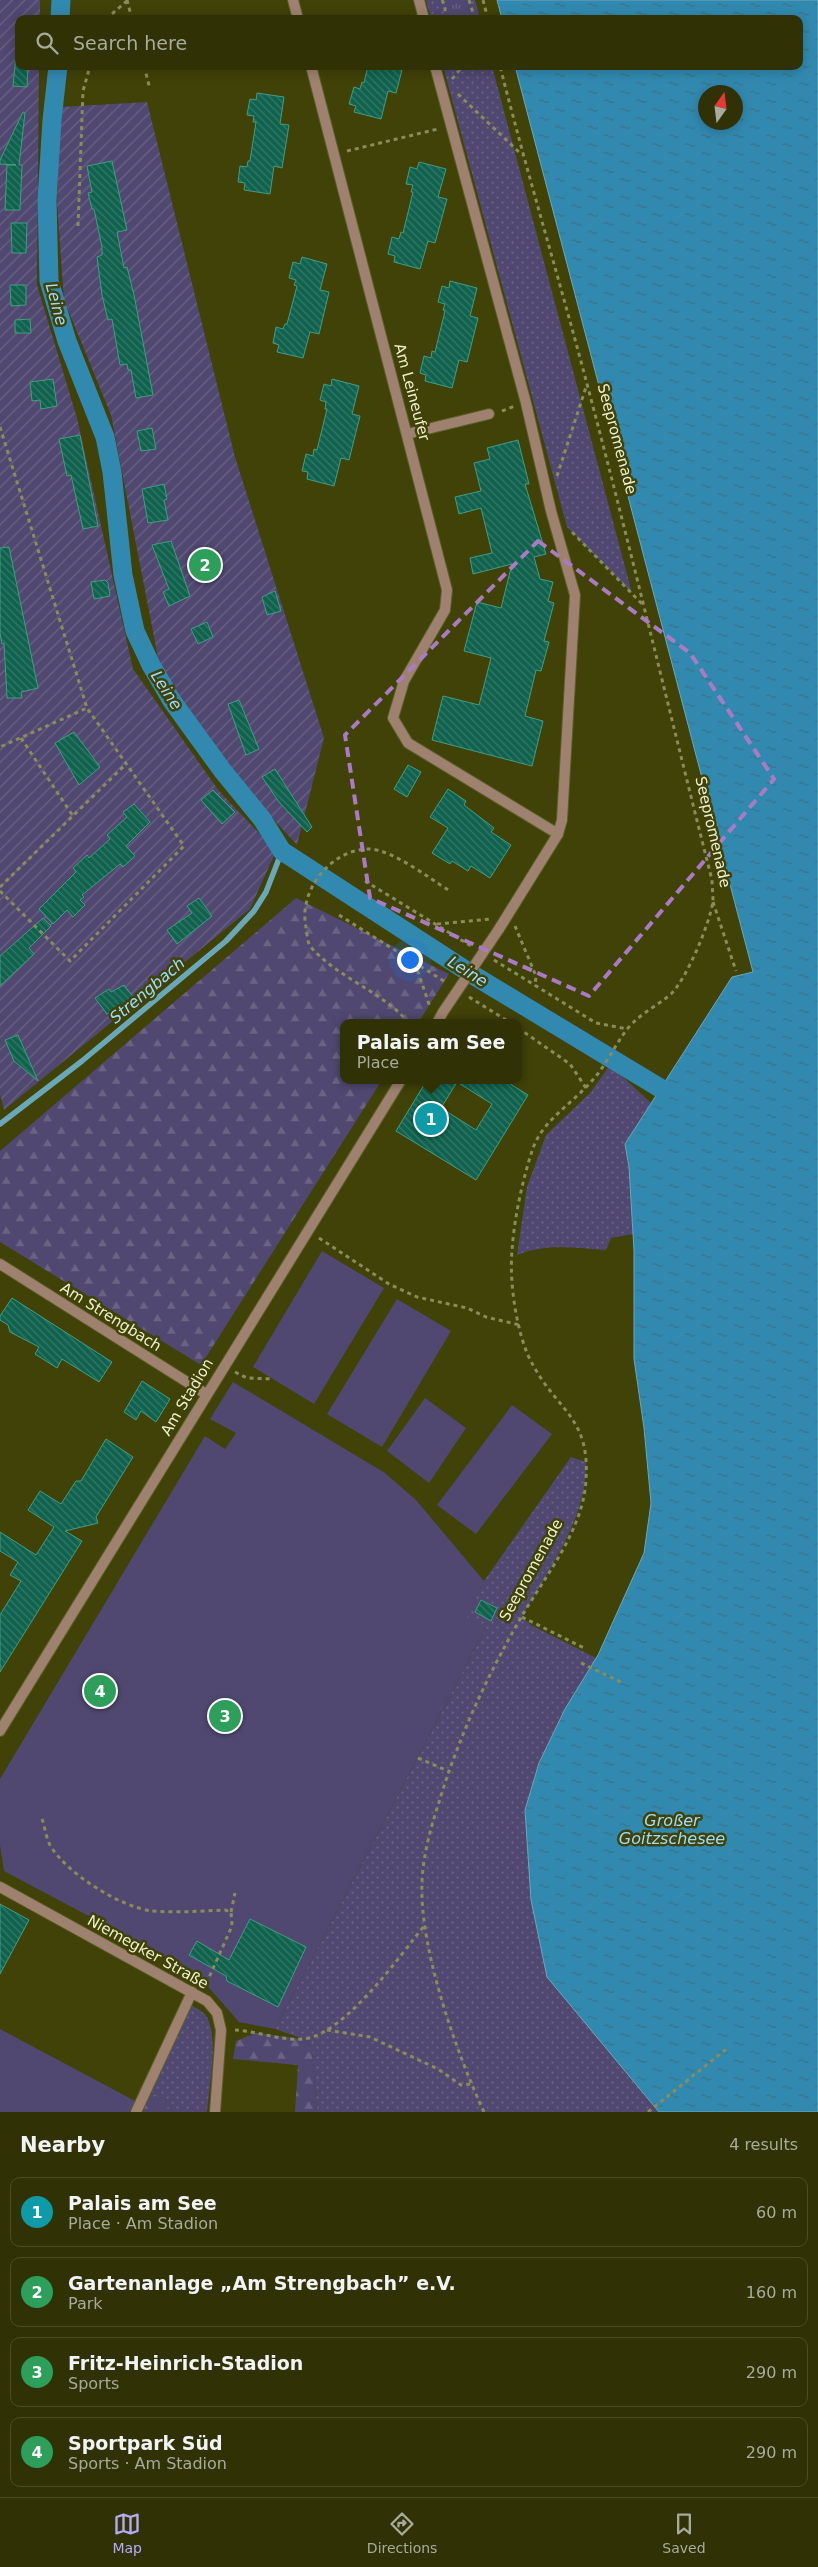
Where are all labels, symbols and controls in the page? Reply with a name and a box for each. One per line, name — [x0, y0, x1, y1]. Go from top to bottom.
search box — [15, 15, 803, 70]
icon: search — [33, 29, 61, 57]
text: Search here — [73, 32, 187, 54]
north arrow — [698, 85, 743, 130]
water label: Leine — [42, 281, 71, 328]
street label: Am Leineufer — [390, 341, 434, 443]
street label: Seepromenade — [594, 382, 640, 496]
pin: 2 — [189, 546, 221, 584]
water label: Leine — [147, 667, 186, 714]
street label: Seepromenade — [691, 775, 735, 889]
your location — [397, 947, 423, 973]
water label: Leine — [444, 952, 491, 991]
water label: Strengbach — [106, 954, 189, 1027]
popup — [340, 1019, 522, 1084]
text: Palais am See — [357, 1031, 505, 1053]
text: Place — [357, 1053, 399, 1072]
pin: 1 — [415, 1100, 447, 1138]
street label: Am Strengbach — [57, 1279, 165, 1355]
street label: Am Stadion — [157, 1355, 217, 1439]
street label: Seepromenade — [496, 1516, 566, 1624]
pin: 4 — [84, 1672, 116, 1710]
pin: 3 — [209, 1697, 241, 1735]
water label: Großer Goitzschesee — [619, 1811, 725, 1848]
street label: Niemegker Straße — [84, 1911, 212, 1993]
text: Nearby — [20, 2133, 105, 2157]
text: 4 results — [729, 2135, 798, 2154]
text: Palais am See — [68, 2192, 217, 2214]
text: 1 — [31, 2203, 43, 2222]
text: 60 m — [756, 2203, 797, 2222]
text: Place · Am Stadion — [68, 2214, 218, 2233]
text: Gartenanlage „Am Strengbach” e.V. — [68, 2272, 456, 2294]
text: 2 — [31, 2283, 43, 2302]
text: 160 m — [746, 2283, 797, 2302]
text: Park — [68, 2294, 103, 2313]
text: Fritz-Heinrich-Stadion — [68, 2352, 303, 2374]
text: 3 — [31, 2363, 43, 2382]
text: 290 m — [746, 2363, 797, 2382]
text: Sports — [68, 2374, 119, 2393]
text: Sportpark Süd — [68, 2432, 223, 2454]
text: 4 — [31, 2443, 43, 2462]
text: 290 m — [746, 2443, 797, 2462]
text: Sports · Am Stadion — [68, 2454, 227, 2473]
tab: Map — [112, 2510, 142, 2556]
tab: Directions — [367, 2510, 437, 2556]
tab: Saved — [662, 2510, 706, 2556]

